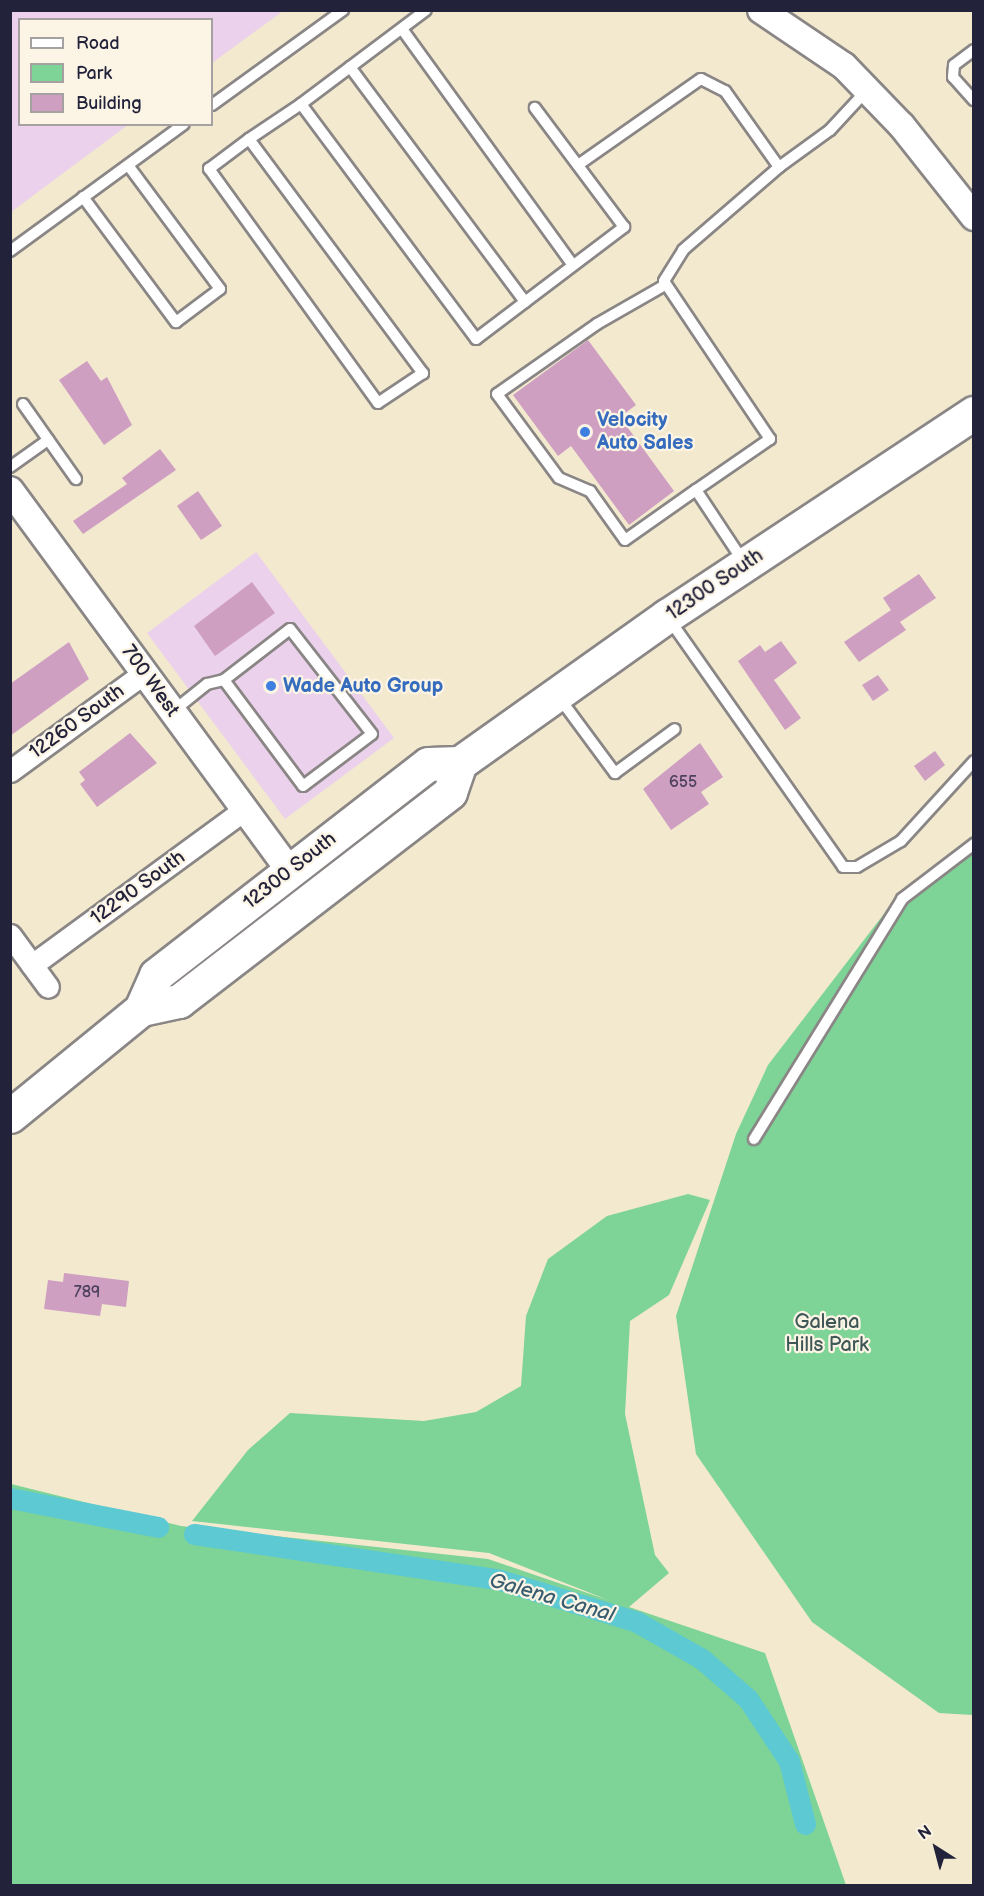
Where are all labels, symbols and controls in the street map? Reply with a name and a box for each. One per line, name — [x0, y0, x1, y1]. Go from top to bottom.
legend — [18, 18, 213, 126]
text: Road — [76, 33, 120, 54]
text: Park — [76, 63, 112, 84]
text: Building — [76, 93, 142, 114]
place label: Velocity Auto Sales — [597, 408, 693, 455]
marker: Velocity Auto Sales — [578, 425, 592, 439]
street label: 12300 South — [662, 544, 768, 626]
street label: 700 West — [116, 640, 184, 722]
place label: Wade Auto Group — [283, 674, 443, 698]
street label: 12260 South — [25, 679, 129, 765]
marker: Wade Auto Group — [264, 679, 278, 693]
house number: 655 — [669, 773, 697, 793]
street label: 12300 South — [238, 827, 342, 915]
street label: 12290 South — [86, 845, 190, 931]
house number: 789 — [74, 1283, 100, 1303]
park label: Galena Hills Park — [785, 1311, 869, 1358]
water label: Galena Canal — [487, 1568, 617, 1628]
north arrow — [906, 1818, 966, 1878]
text: N — [915, 1822, 936, 1844]

